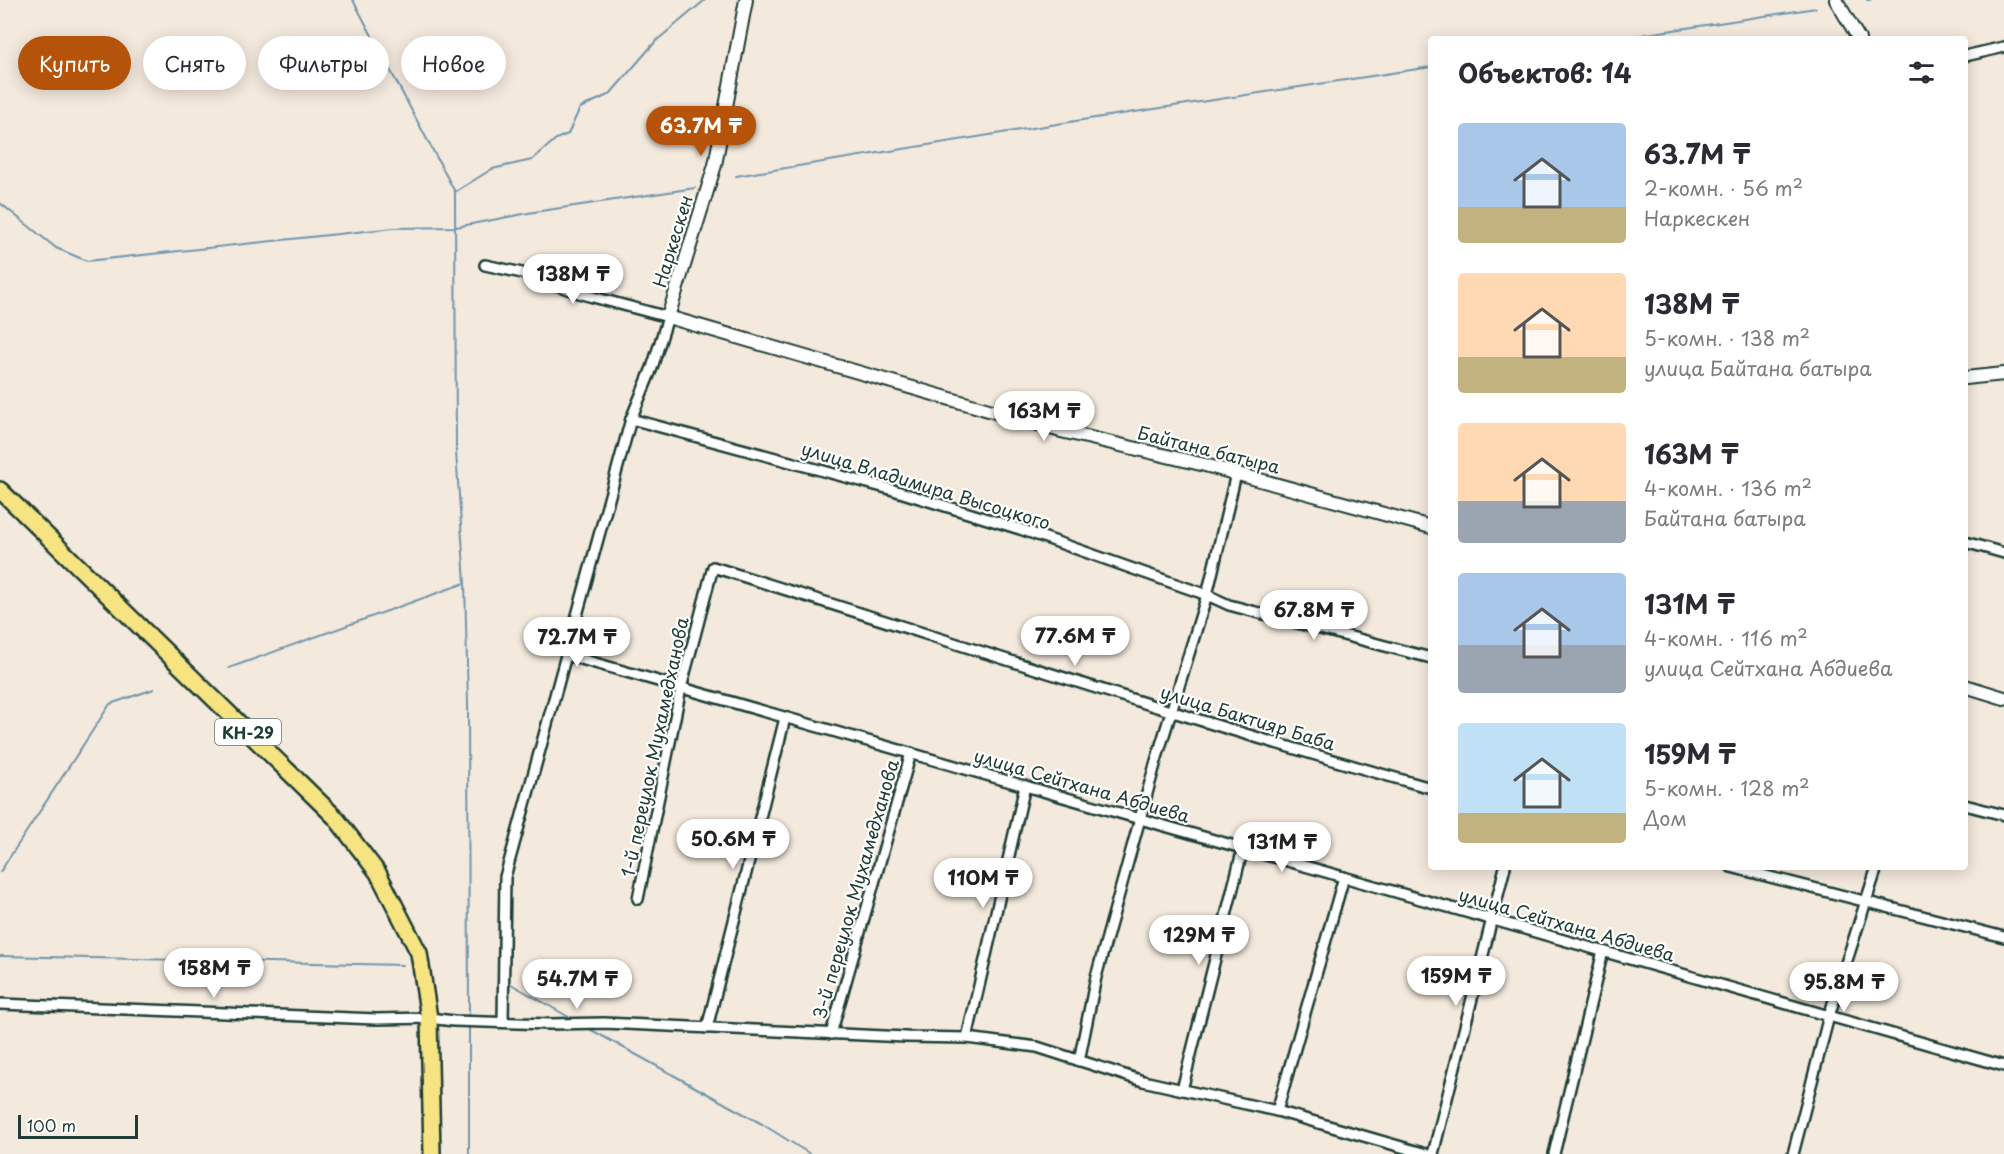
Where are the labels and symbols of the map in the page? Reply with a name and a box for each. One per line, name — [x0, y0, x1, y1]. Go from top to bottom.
pin: 63.7M ₸ — [646, 106, 756, 157]
street label: Наркескен — [645, 191, 699, 291]
pin: 138M ₸ — [524, 254, 622, 305]
pin: 163M ₸ — [995, 391, 1093, 442]
street label: Байтана батыра — [1135, 418, 1284, 480]
street label: улица Владимира Высоцкого — [798, 434, 1054, 536]
pin: 67.8M ₸ — [1259, 590, 1369, 641]
street label: 1-й переулок Мухамедханова — [613, 614, 695, 879]
pin: 77.6M ₸ — [1020, 616, 1130, 667]
pin: 72.7M ₸ — [522, 617, 632, 668]
street label: улица Бактияр Баба — [1157, 678, 1339, 757]
road number: КН-29 — [215, 719, 281, 745]
street label: улица Сейтхана Абдиева — [971, 741, 1194, 829]
street label: 3-й переулок Мухамедханова — [805, 755, 905, 1022]
pin: 50.6M ₸ — [678, 819, 788, 870]
pin: 131M ₸ — [1233, 822, 1331, 873]
pin: 110M ₸ — [934, 858, 1032, 909]
street label: улица Сейтхана Абдиева — [1456, 880, 1679, 968]
pin: 129M ₸ — [1150, 915, 1248, 966]
pin: 158M ₸ — [165, 948, 263, 999]
pin: 159M ₸ — [1407, 956, 1505, 1007]
pin: 54.7M ₸ — [522, 959, 632, 1010]
pin: 95.8M ₸ — [1789, 962, 1899, 1013]
scale bar — [18, 1112, 138, 1140]

